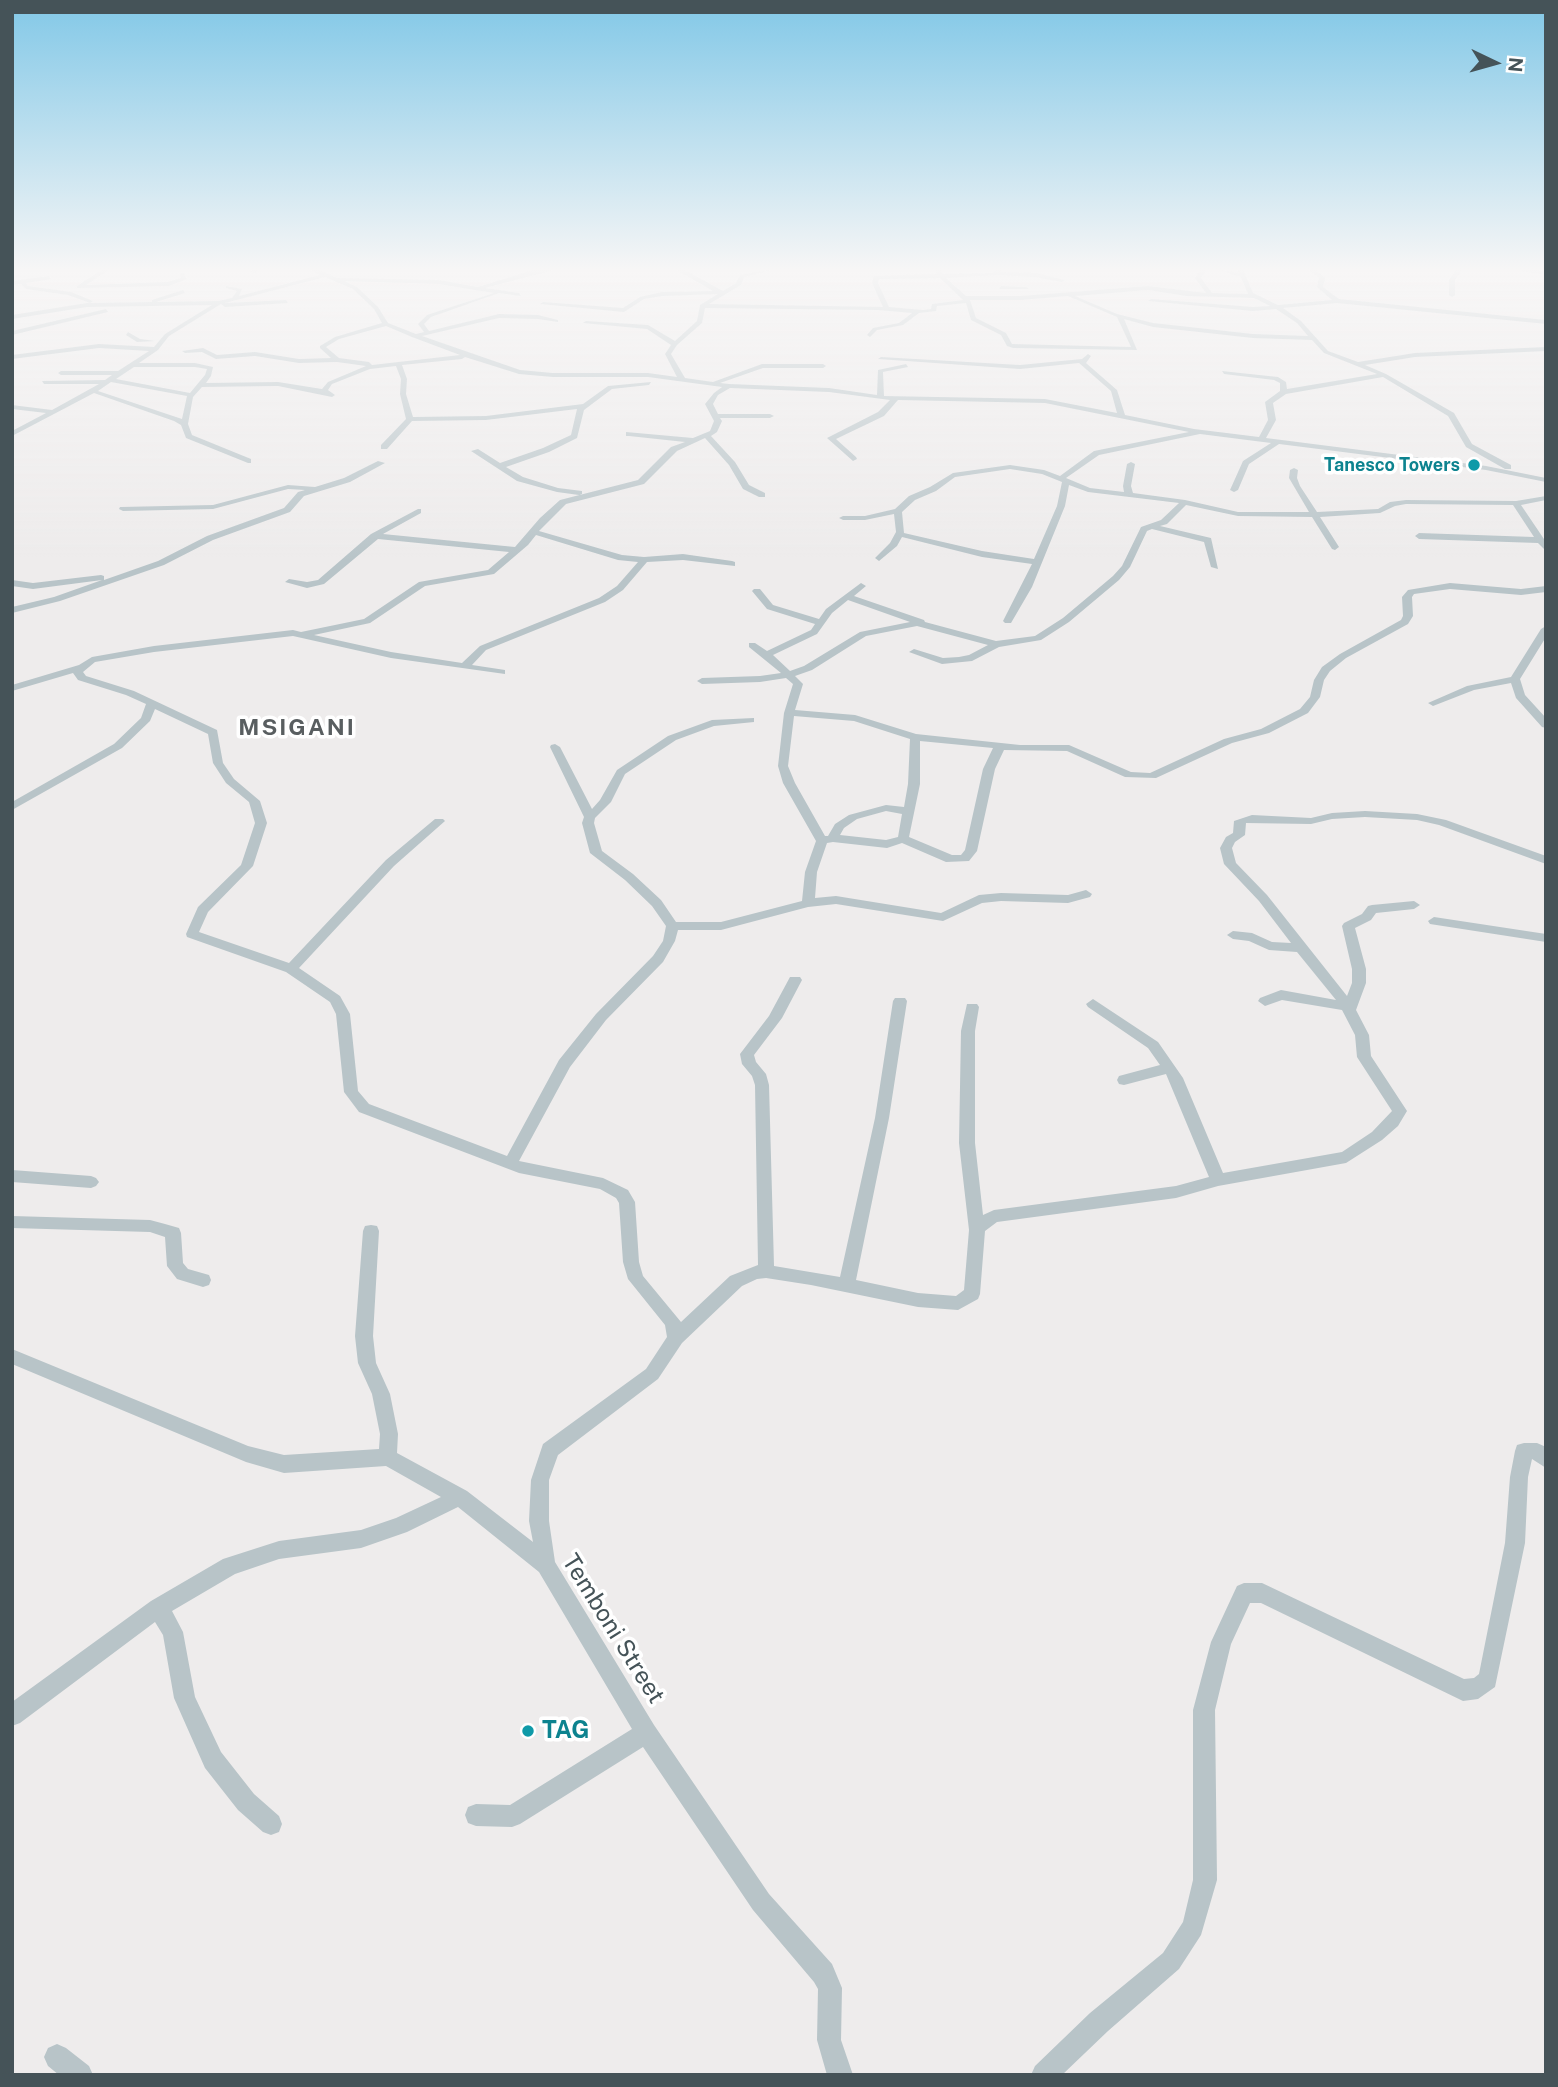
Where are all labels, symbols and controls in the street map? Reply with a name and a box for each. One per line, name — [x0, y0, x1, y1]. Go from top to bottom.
north arrow — [1460, 28, 1530, 98]
text: N — [1504, 56, 1528, 73]
place label: Tanesco Towers — [1324, 454, 1460, 476]
marker: Tanesco Towers — [1466, 457, 1482, 473]
district label: MSIGANI — [239, 714, 355, 742]
street label: Temboni Street — [556, 1549, 670, 1709]
place label: TAG — [542, 1717, 590, 1745]
marker: TAG — [520, 1723, 536, 1739]

